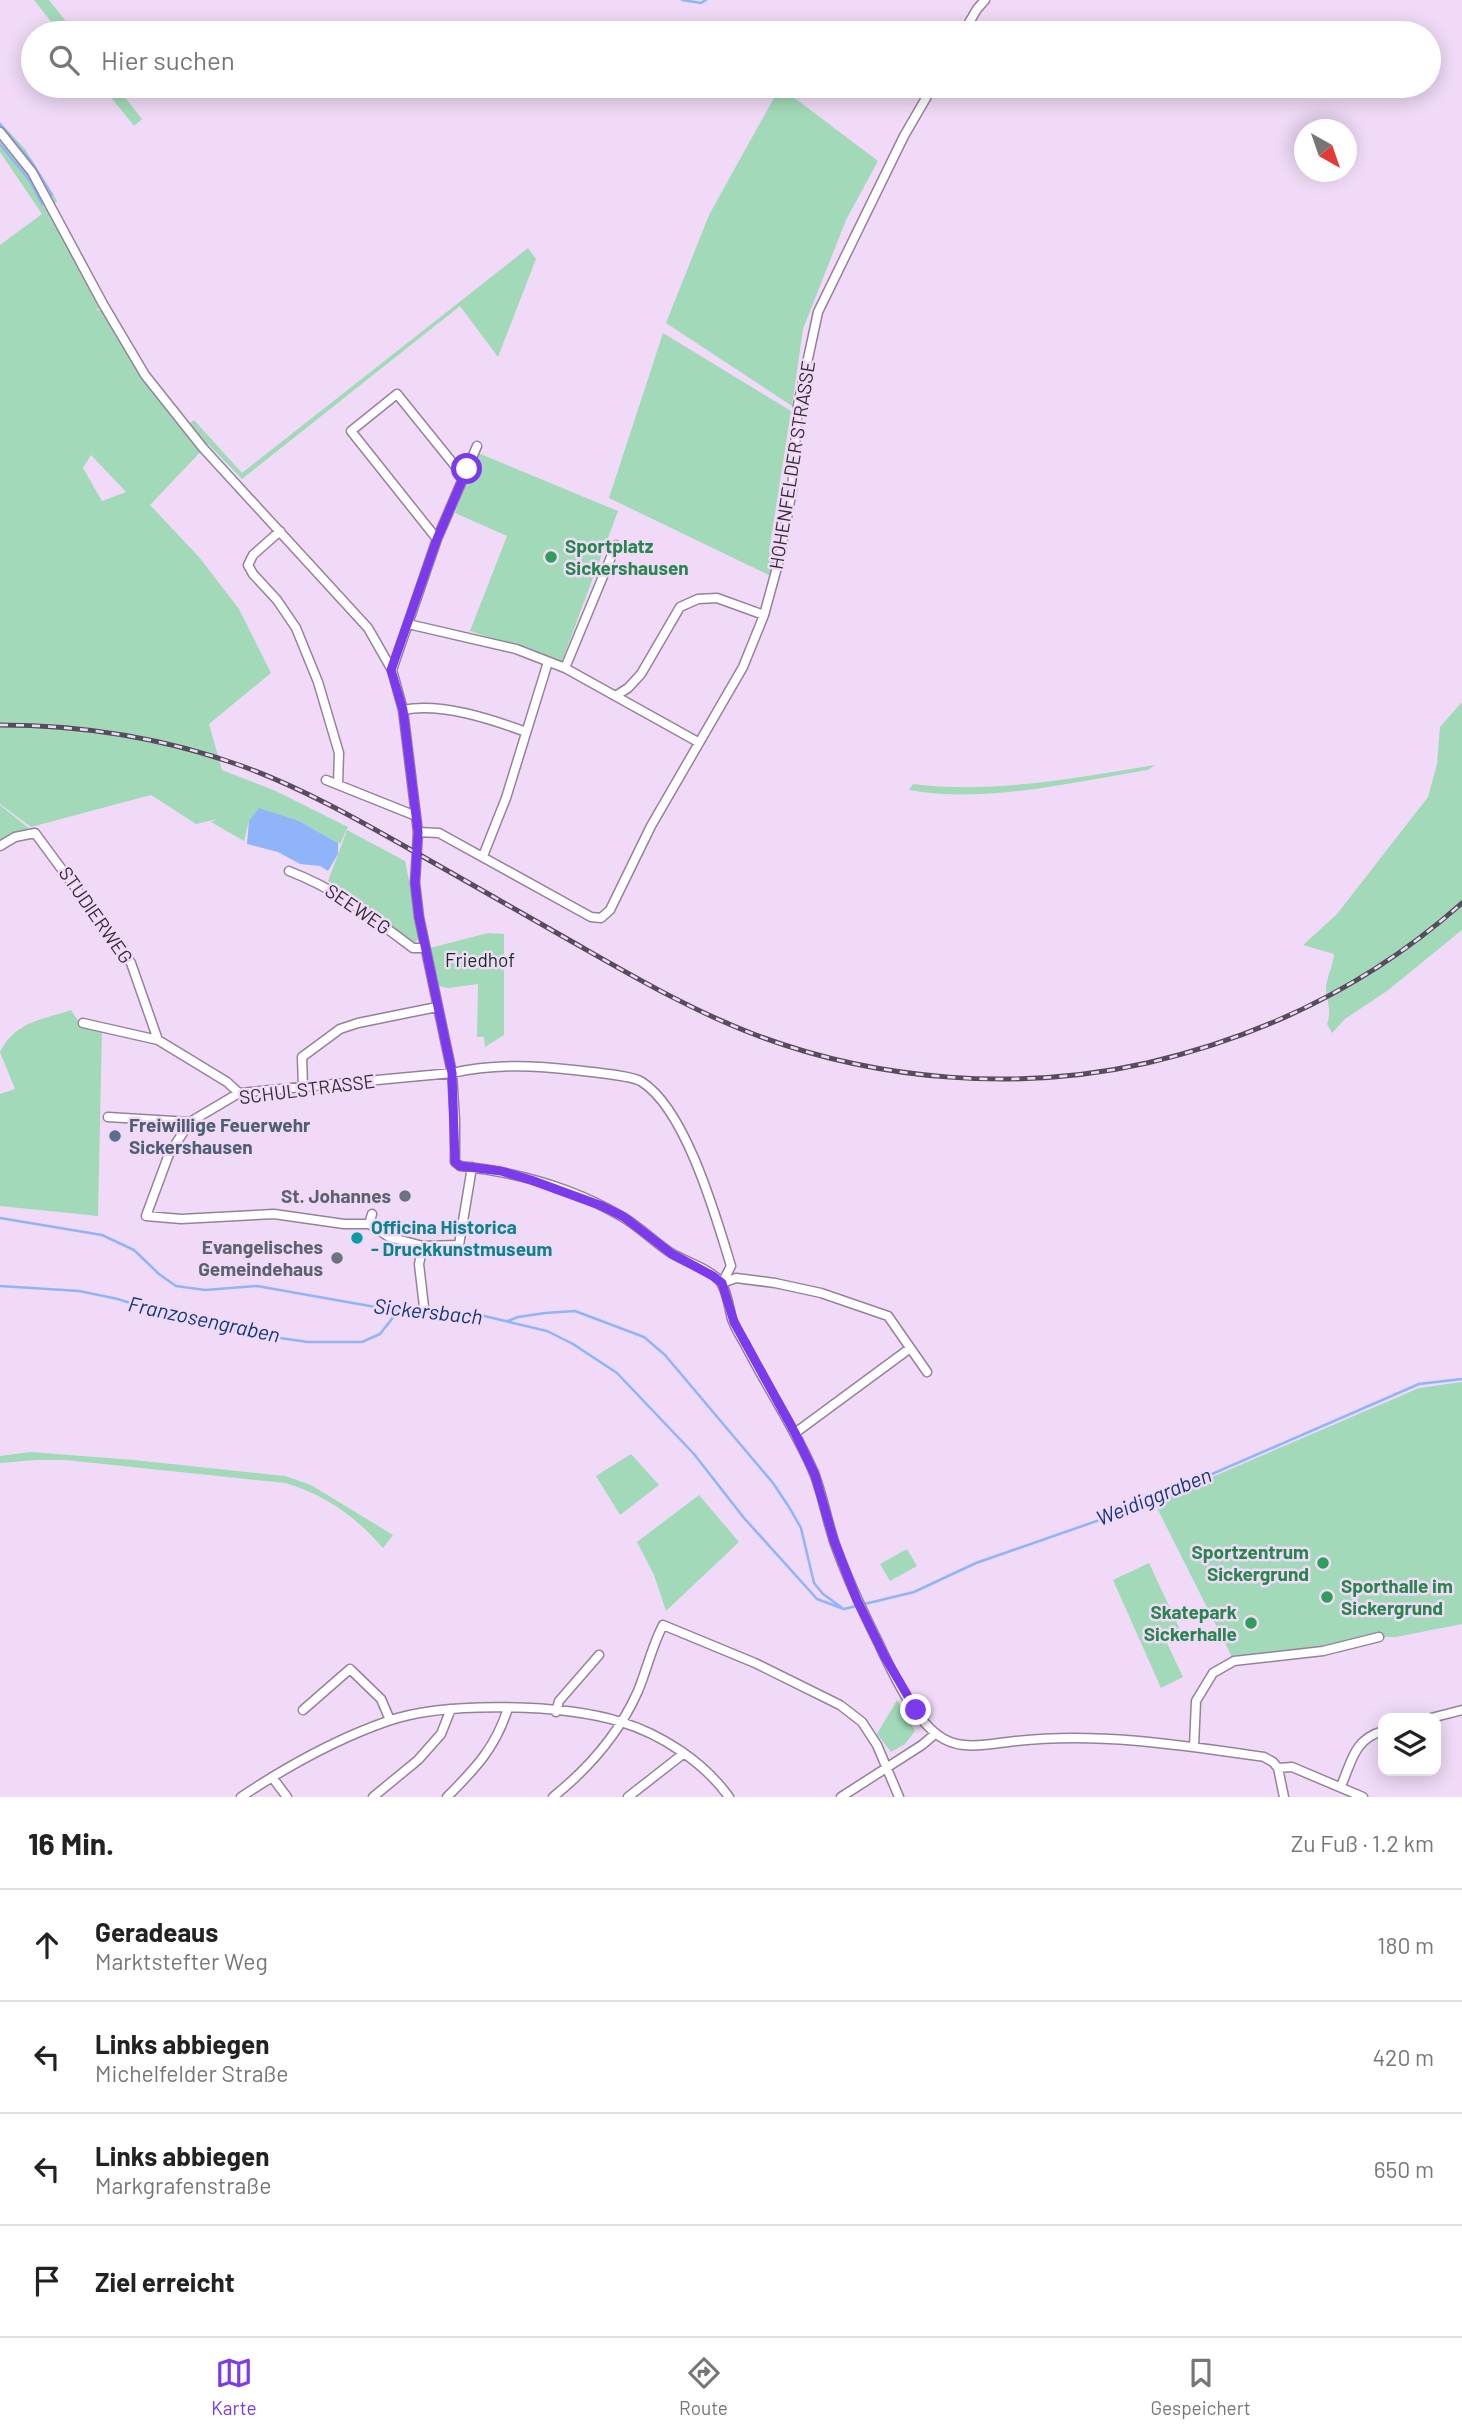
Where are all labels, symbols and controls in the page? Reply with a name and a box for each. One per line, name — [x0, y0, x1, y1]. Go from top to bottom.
search box — [21, 21, 1441, 98]
icon: search — [45, 41, 83, 79]
text: Hier suchen — [101, 44, 235, 75]
north arrow — [1294, 119, 1357, 182]
street label: HOHENFELDER STRASSE — [764, 359, 819, 571]
route start — [451, 453, 482, 484]
place label: Sportplatz Sickershausen — [565, 534, 689, 579]
marker: Sportplatz Sickershausen — [543, 549, 559, 565]
street label: STUDIERWEG — [55, 862, 138, 968]
street label: SEEWEG — [321, 878, 395, 939]
park label: Friedhof — [445, 948, 515, 971]
street label: SCHULSTRASSE — [238, 1069, 376, 1108]
place label: Freiwillige Feuerwehr Sickershausen — [129, 1113, 311, 1158]
marker: Freiwillige Feuerwehr Sickershausen — [107, 1128, 123, 1144]
place label: St. Johannes — [281, 1184, 391, 1207]
marker: St. Johannes — [397, 1188, 413, 1204]
place label: Officina Historica - Druckkunstmuseum — [371, 1215, 552, 1260]
marker: Officina Historica - Druckkunstmuseum — [349, 1230, 365, 1246]
place label: Evangelisches Gemeindehaus — [198, 1235, 323, 1280]
marker: Evangelisches Gemeindehaus — [329, 1250, 345, 1266]
water label: Franzosengraben — [126, 1290, 282, 1347]
water label: Sickersbach — [372, 1292, 484, 1329]
water label: Weidiggraben — [1092, 1461, 1215, 1530]
place label: Sportzentrum Sickergrund — [1192, 1540, 1309, 1585]
marker: Sportzentrum Sickergrund — [1315, 1555, 1331, 1571]
place label: Sporthalle im Sickergrund — [1341, 1574, 1453, 1619]
marker: Sporthalle im Sickergrund — [1319, 1589, 1335, 1605]
place label: Skatepark Sickerhalle — [1144, 1600, 1237, 1645]
marker: Skatepark Sickerhalle — [1243, 1615, 1259, 1631]
route end — [900, 1694, 931, 1725]
map controls — [1378, 1713, 1441, 1776]
button: layers — [1378, 1713, 1441, 1776]
text: 16 Min. — [28, 1825, 114, 1861]
text: Zu Fuß · 1.2 km — [1291, 1829, 1434, 1857]
text: Geradeaus — [95, 1916, 218, 1947]
icon: ahead — [28, 1926, 66, 1964]
text: 180 m — [1377, 1931, 1434, 1959]
text: Marktstefter Weg — [95, 1947, 268, 1975]
text: Links abbiegen — [95, 2028, 269, 2059]
icon: left — [28, 2038, 66, 2076]
text: 420 m — [1372, 2043, 1434, 2071]
text: Michelfelder Straße — [95, 2059, 288, 2087]
text: Links abbiegen — [95, 2140, 269, 2171]
icon: left — [28, 2150, 66, 2188]
text: 650 m — [1374, 2155, 1434, 2183]
text: Markgrafenstraße — [95, 2171, 271, 2199]
icon: arrive — [28, 2262, 66, 2300]
text: Ziel erreicht — [95, 2266, 235, 2297]
tab: Karte — [211, 2354, 257, 2419]
tab: Route — [679, 2354, 728, 2419]
tab: Gespeichert — [1150, 2354, 1251, 2419]

